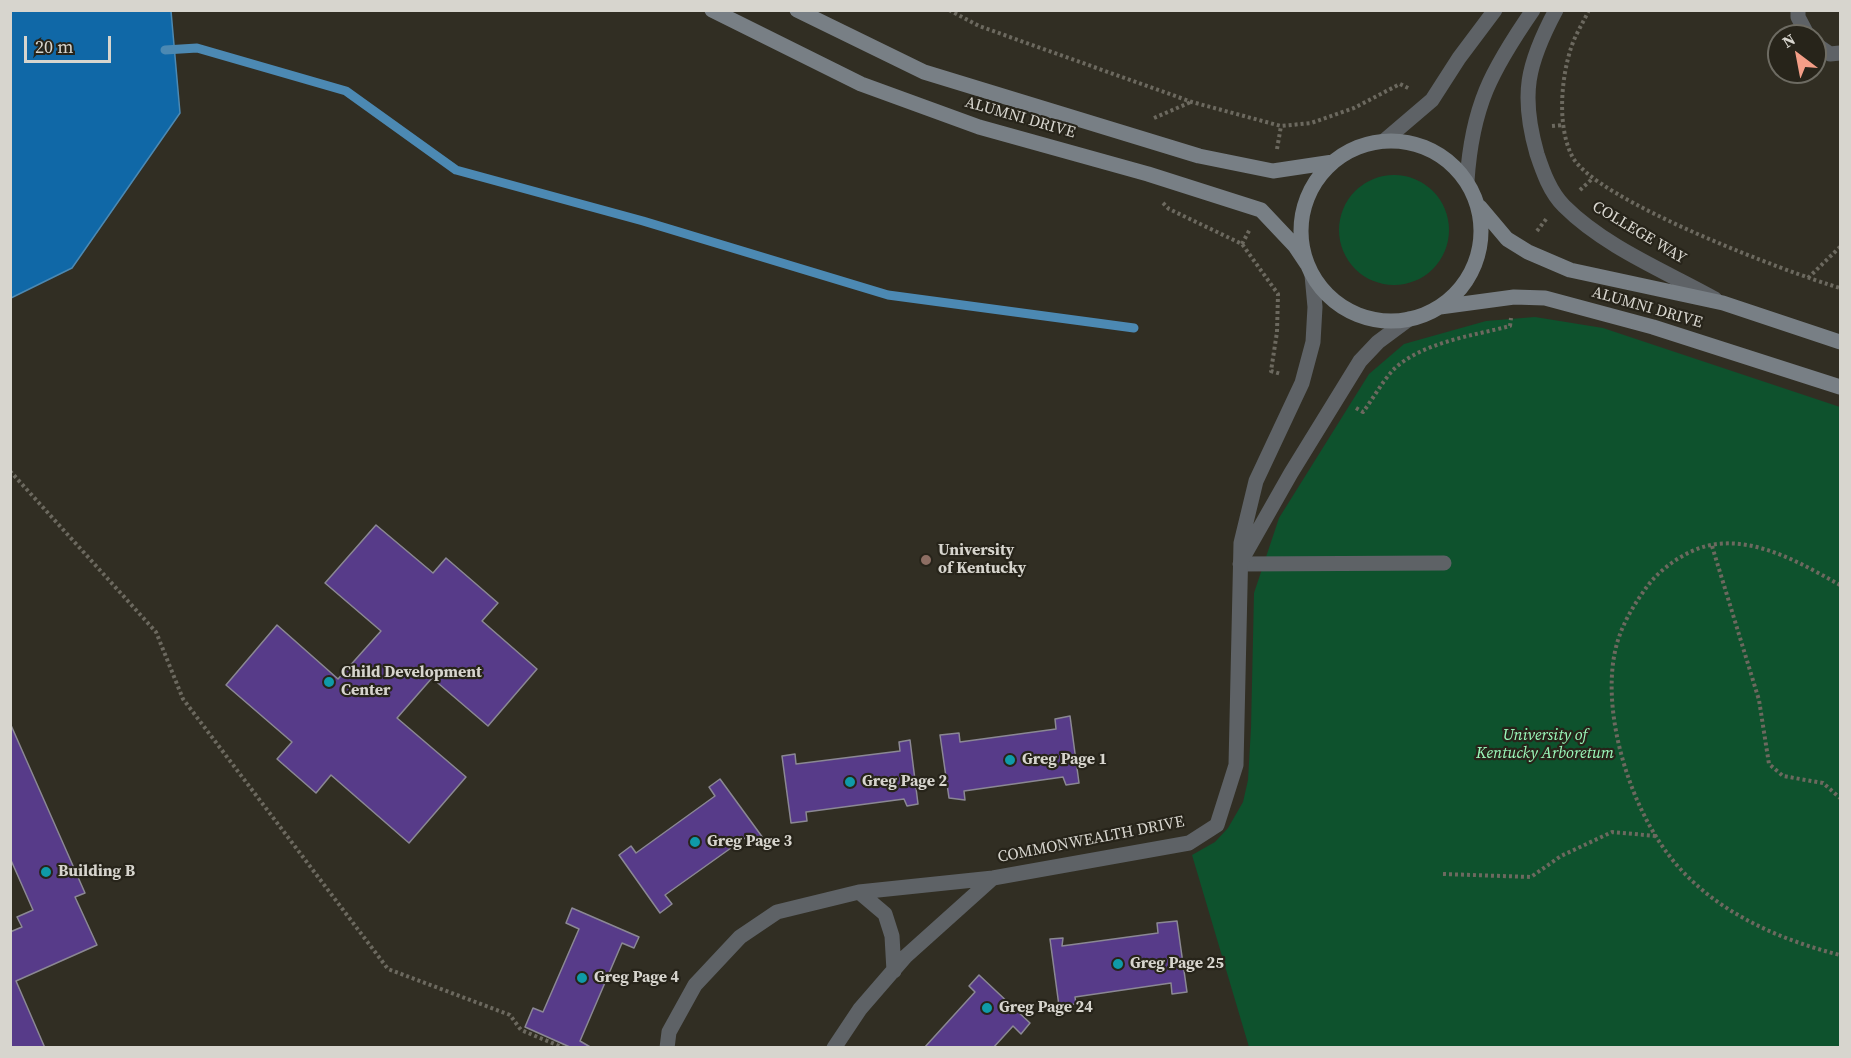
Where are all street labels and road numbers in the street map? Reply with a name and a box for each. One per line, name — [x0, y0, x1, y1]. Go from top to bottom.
street label: ALUMNI DRIVE — [963, 93, 1077, 143]
street label: COLLEGE WAY — [1589, 197, 1689, 269]
street label: ALUMNI DRIVE — [1590, 283, 1704, 333]
street label: COMMONWEALTH DRIVE — [996, 812, 1186, 868]

